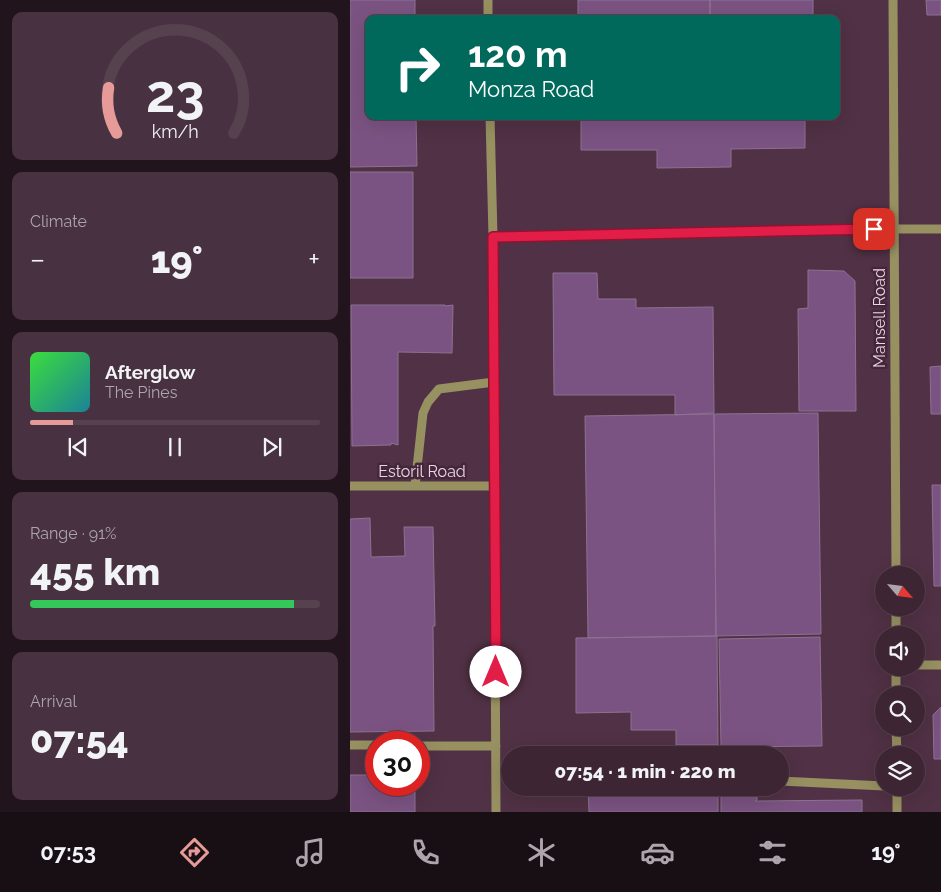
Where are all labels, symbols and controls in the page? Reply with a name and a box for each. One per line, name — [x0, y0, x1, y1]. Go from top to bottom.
text: 120 m — [468, 34, 568, 75]
icon: right — [385, 35, 450, 100]
text: 23 — [146, 63, 204, 124]
text: Monza Road — [468, 76, 594, 102]
text: km/h — [151, 121, 199, 142]
pin — [853, 208, 895, 250]
text: Climate — [30, 212, 87, 231]
icon: arrive — [860, 215, 888, 243]
text: 19° — [151, 237, 203, 282]
text: − — [30, 243, 45, 276]
text: + — [308, 243, 320, 276]
street label: Mansell Road — [870, 268, 889, 368]
text: Afterglow — [105, 361, 195, 383]
text: The Pines — [105, 383, 177, 402]
icon: previous — [64, 433, 92, 461]
icon: pause — [161, 433, 189, 461]
icon: next — [258, 433, 286, 461]
street label: Estoril Road — [378, 462, 466, 481]
text: Range · 91% — [30, 524, 117, 543]
text: 455 km — [30, 549, 160, 594]
north arrow — [875, 566, 925, 616]
map controls — [875, 566, 925, 796]
button: sound — [875, 626, 925, 676]
position arrow — [469, 645, 521, 697]
button: search — [875, 686, 925, 736]
text: Arrival — [30, 692, 77, 711]
text: 07:54 — [30, 717, 129, 762]
speed limit sign: 30 — [365, 731, 430, 796]
button: layers — [875, 746, 925, 796]
text: 07:54 · 1 min · 220 m — [555, 760, 735, 782]
icon: directions — [177, 835, 212, 870]
icon: music — [293, 835, 328, 870]
icon: phone — [408, 835, 443, 870]
icon: climate — [524, 835, 559, 870]
icon: car — [640, 835, 675, 870]
icon: filters — [755, 835, 790, 870]
text: 07:53 — [40, 839, 96, 865]
text: 19° — [871, 839, 901, 865]

